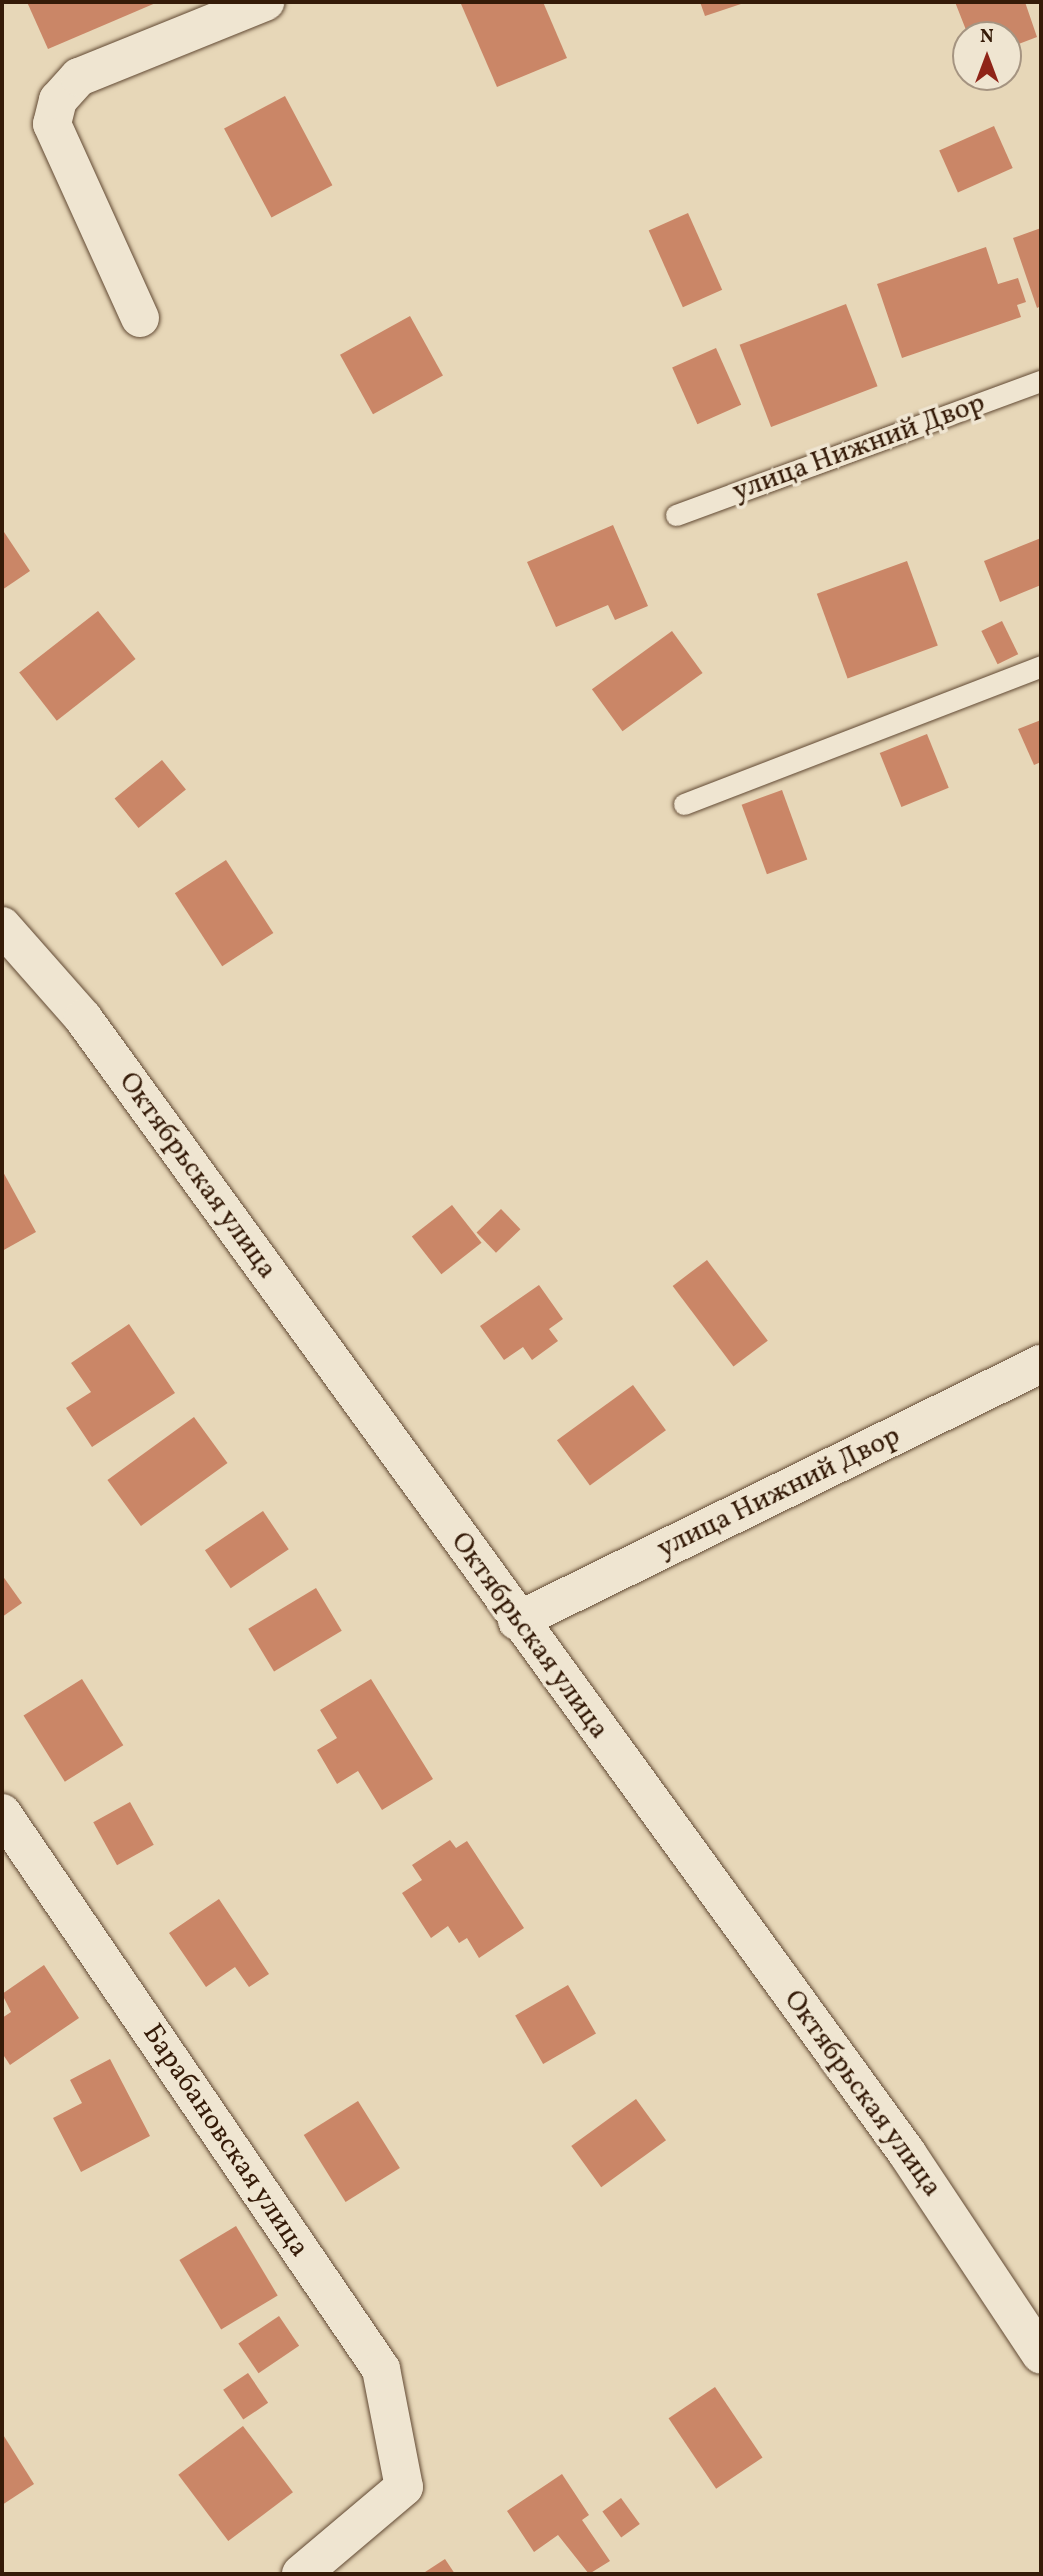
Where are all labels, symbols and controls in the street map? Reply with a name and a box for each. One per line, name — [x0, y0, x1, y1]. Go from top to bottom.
north arrow — [952, 21, 1022, 91]
text: N — [980, 24, 994, 50]
street label: улица Нижний Двор — [728, 387, 990, 509]
street label: Октябрьская улица — [111, 1066, 283, 1286]
street label: улица Нижний Двор — [652, 1420, 906, 1566]
street label: Октябрьская улица — [443, 1526, 615, 1746]
street label: Октябрьская улица — [776, 1984, 948, 2204]
street label: Барабановская улица — [134, 2018, 316, 2264]

